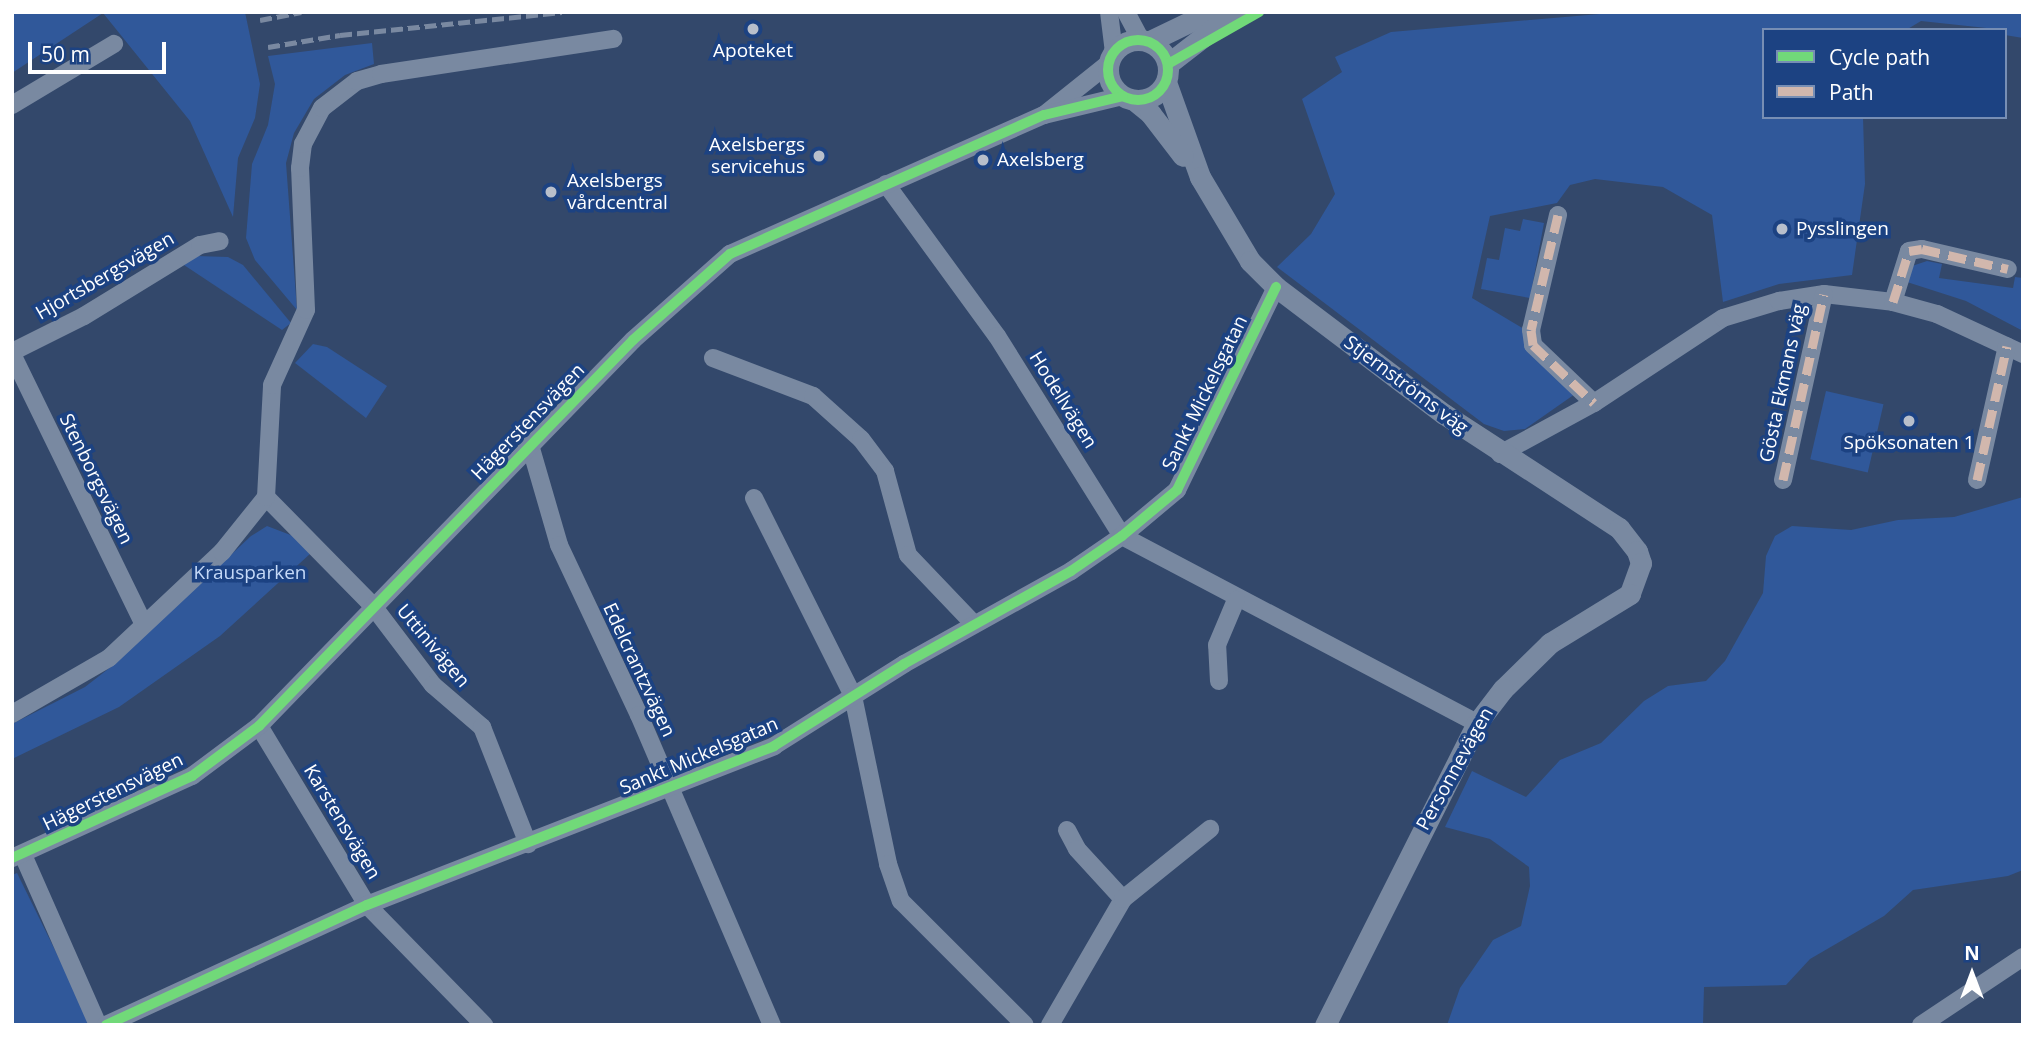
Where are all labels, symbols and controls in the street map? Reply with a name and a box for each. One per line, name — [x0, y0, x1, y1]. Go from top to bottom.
marker: Apoteket — [745, 21, 761, 37]
scale bar — [32, 28, 170, 72]
legend — [1762, 28, 2007, 119]
text: 50 m — [41, 40, 90, 68]
place label: Apoteket — [713, 40, 793, 62]
text: Cycle path — [1829, 43, 1930, 71]
text: Path — [1829, 78, 1874, 106]
place label: Axelsbergs servicehus — [709, 134, 805, 178]
marker: Axelsbergs servicehus — [811, 148, 827, 164]
place label: Axelsberg — [997, 149, 1084, 171]
marker: Axelsberg — [975, 152, 991, 168]
place label: Axelsbergs vårdcentral — [567, 170, 668, 214]
marker: Axelsbergs vårdcentral — [541, 182, 561, 202]
place label: Pysslingen — [1796, 218, 1889, 240]
marker: Pysslingen — [1774, 221, 1790, 237]
street label: Hjortsbergsvägen — [32, 227, 178, 325]
street label: Gösta Ekmans väg — [1755, 302, 1811, 464]
street label: Sankt Mickelsgatan — [1158, 312, 1252, 474]
street label: Stjernströms väg — [1340, 331, 1472, 439]
street label: Hodellvägen — [1024, 347, 1102, 453]
street label: Hägerstensvägen — [467, 359, 589, 485]
street label: Stenborgsvägen — [55, 410, 137, 548]
marker: Spöksonaten 1 — [1901, 413, 1917, 429]
place label: Spöksonaten 1 — [1843, 432, 1975, 454]
park label: Krausparken — [194, 562, 306, 584]
street label: Edelcrantzvägen — [598, 599, 680, 741]
street label: Uttinivägen — [392, 600, 474, 692]
street label: Personnevägen — [1412, 704, 1498, 834]
street label: Sankt Mickelsgatan — [616, 712, 782, 800]
street label: Hägerstensvägen — [39, 748, 187, 836]
street label: Karstensvägen — [299, 760, 385, 884]
north arrow — [1937, 939, 2007, 1009]
text: N — [1964, 940, 1980, 966]

